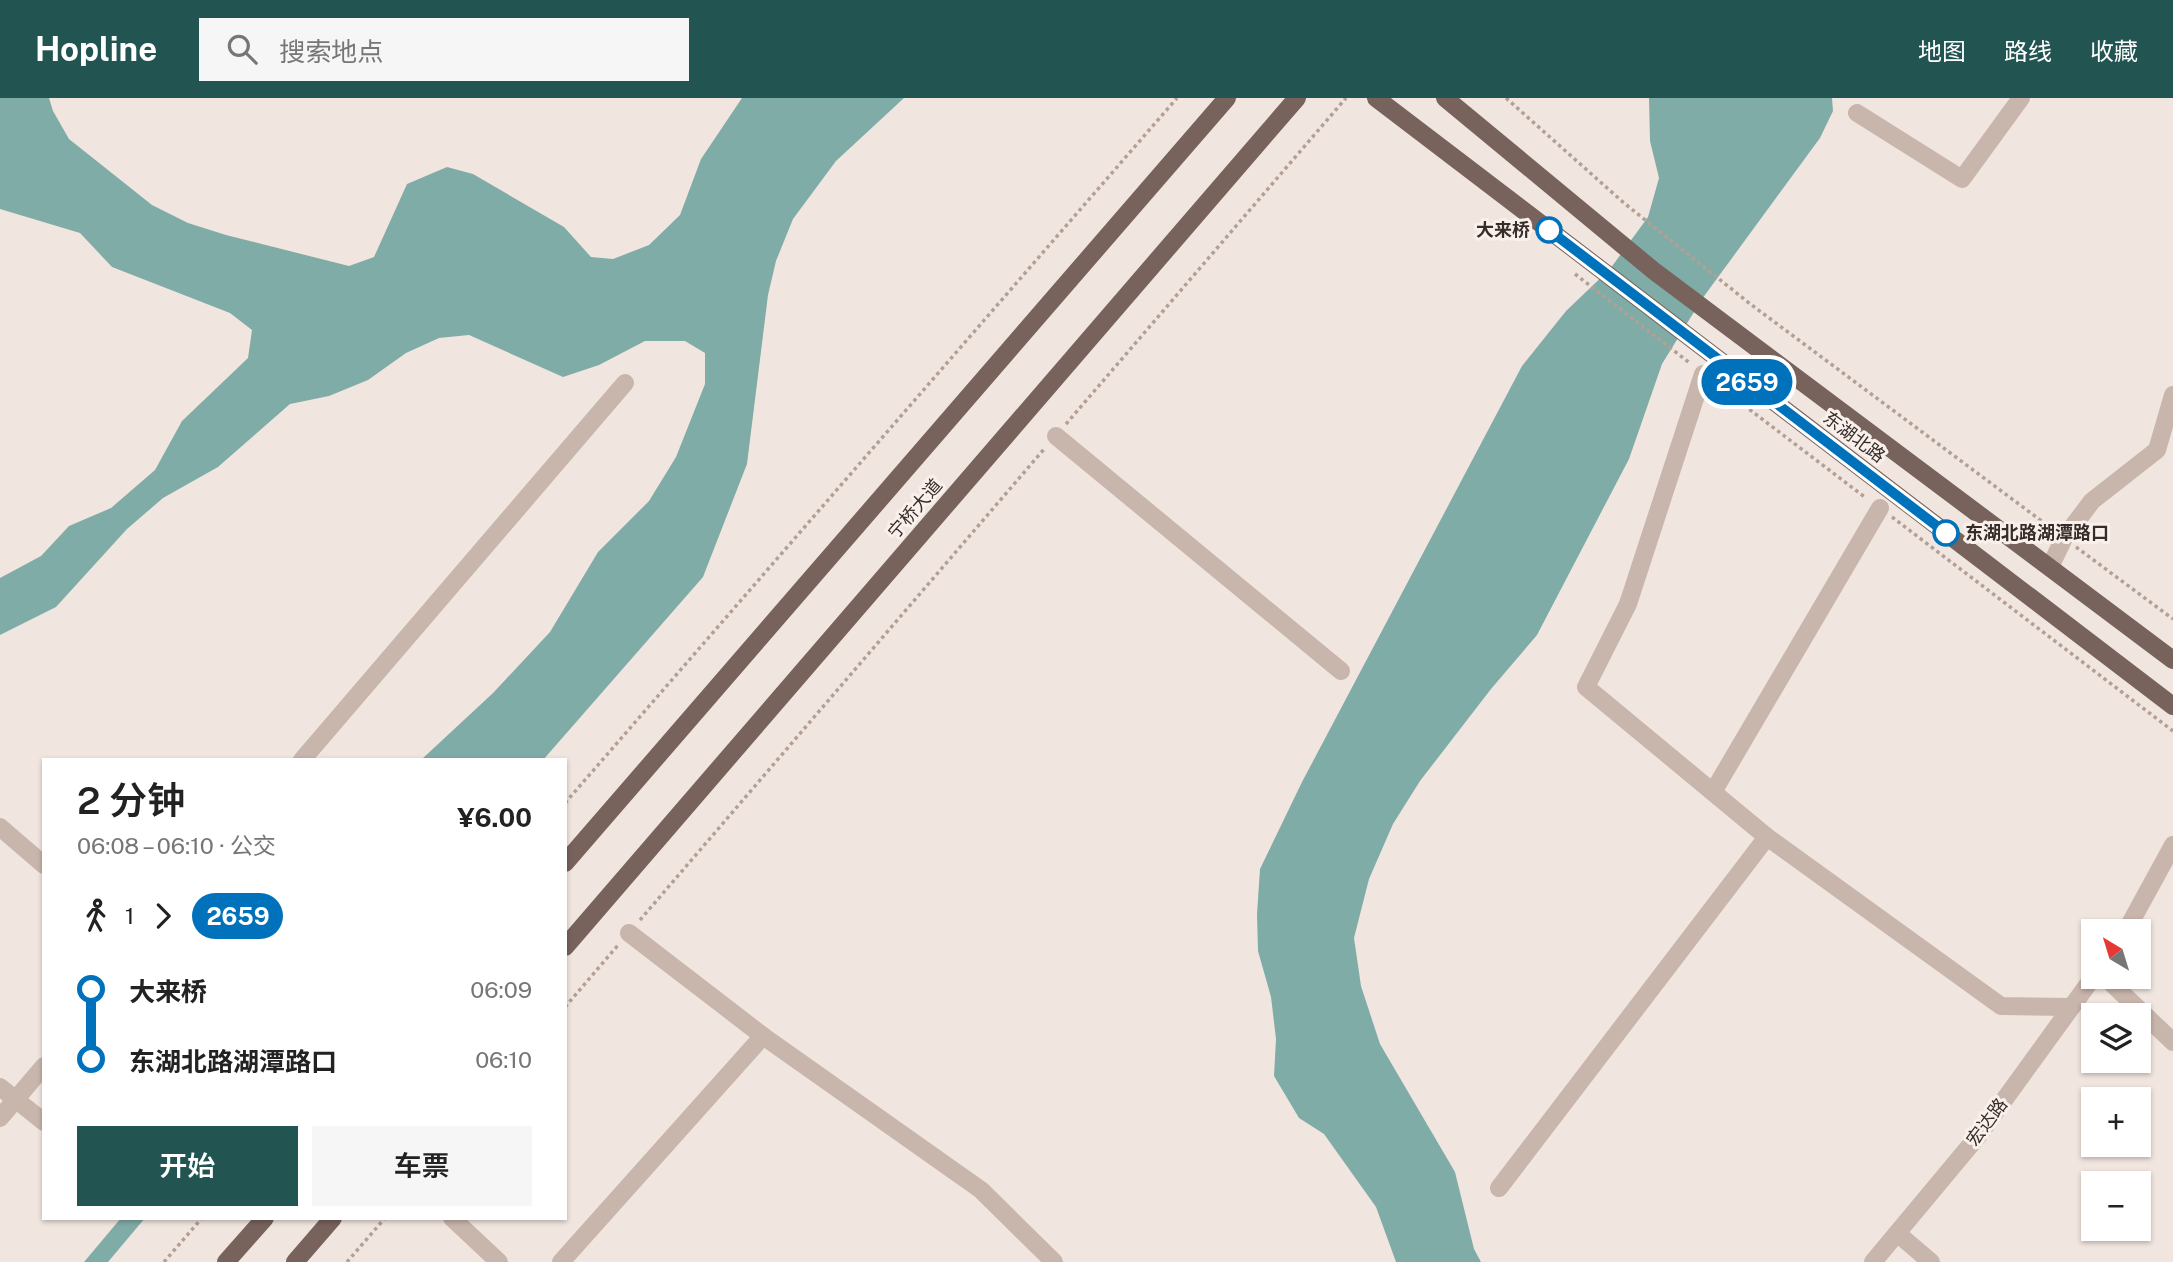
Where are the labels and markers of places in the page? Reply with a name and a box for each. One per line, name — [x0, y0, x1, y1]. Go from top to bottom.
marker: 大来桥 — [1536, 217, 1562, 243]
place label: 大来桥 — [1476, 219, 1530, 240]
marker: 东湖北路湖潭路口 — [1933, 520, 1959, 546]
place label: 东湖北路湖潭路口 — [1965, 522, 2109, 543]

